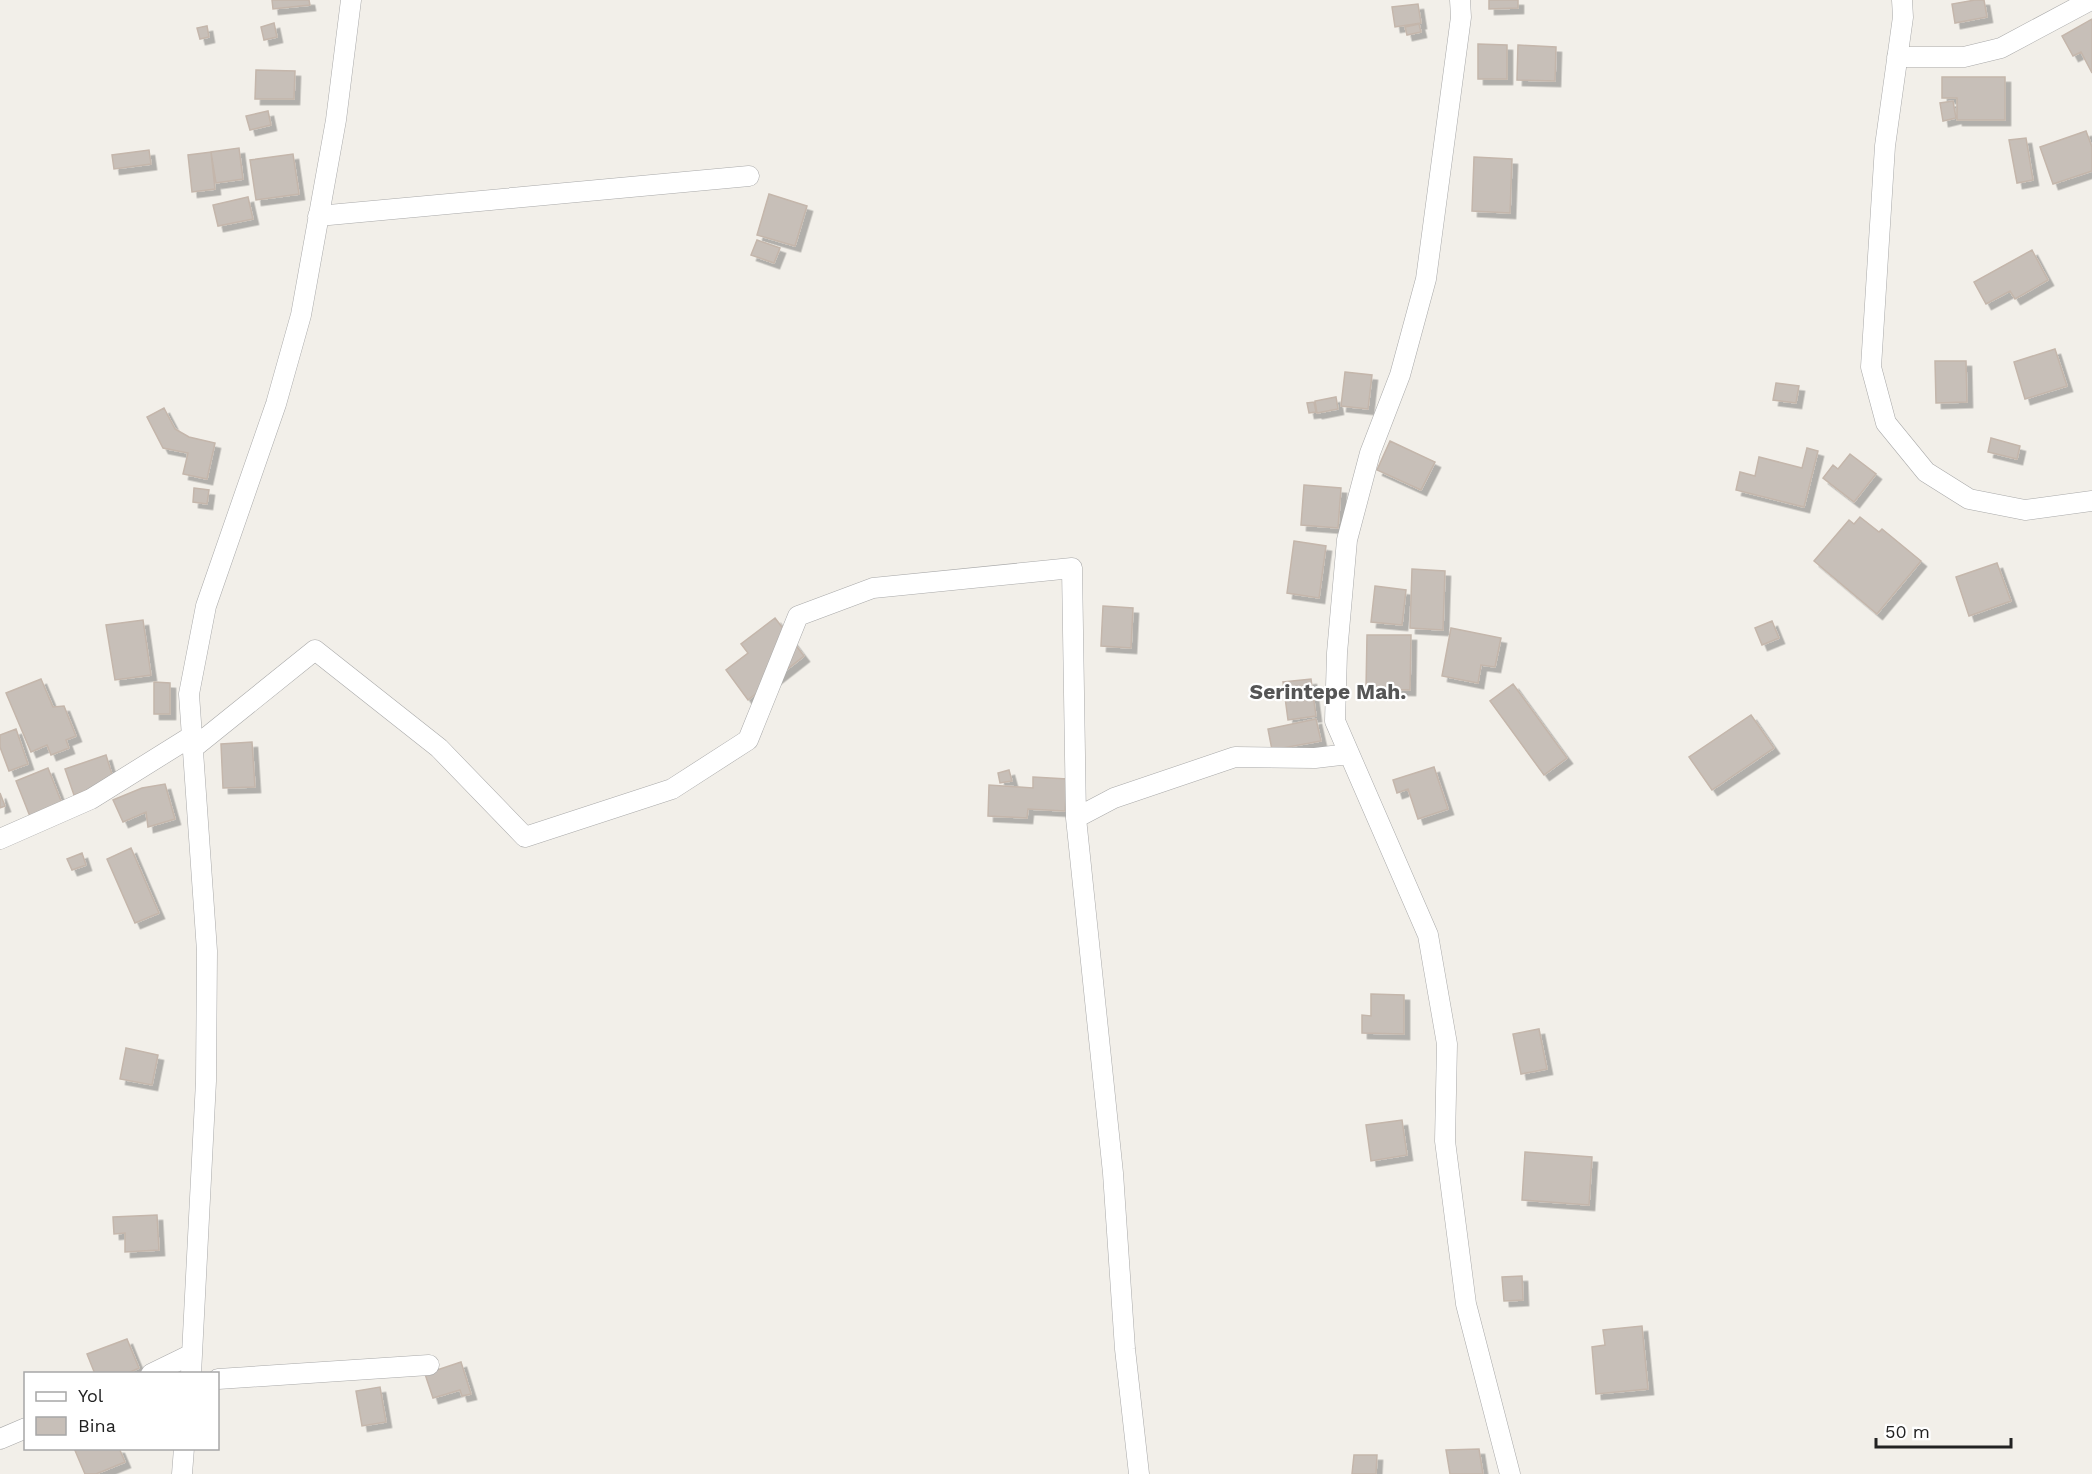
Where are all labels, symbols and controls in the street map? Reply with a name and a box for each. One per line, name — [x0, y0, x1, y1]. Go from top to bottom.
district label: Serintepe Mah. — [1250, 679, 1406, 704]
legend — [24, 1372, 219, 1450]
text: Yol — [78, 1385, 104, 1406]
scale bar — [1876, 1411, 2011, 1449]
text: Bina — [78, 1415, 116, 1436]
text: 50 m — [1885, 1421, 1930, 1442]

